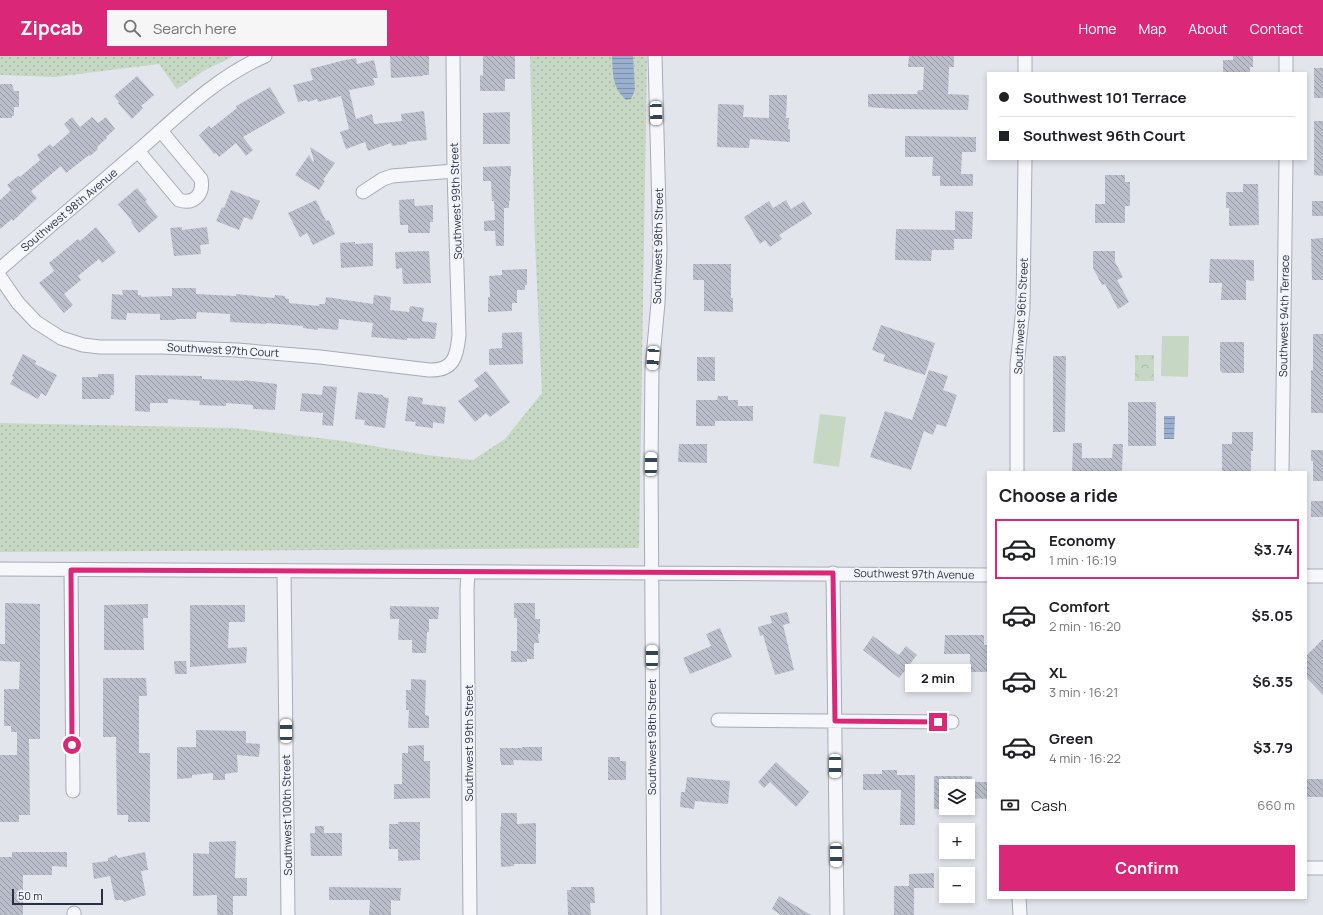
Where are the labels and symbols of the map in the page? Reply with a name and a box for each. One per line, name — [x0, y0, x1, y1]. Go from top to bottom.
car — [650, 101, 662, 125]
street label: Southwest 99th Street — [446, 142, 465, 260]
street label: Southwest 98th Avenue — [17, 164, 121, 255]
street label: Southwest 98th Street — [649, 188, 666, 304]
street label: Southwest 94th Terrace — [1275, 254, 1292, 377]
street label: Southwest 96th Street — [1010, 257, 1031, 375]
street label: Southwest 97th Court — [166, 339, 280, 360]
car — [646, 346, 660, 370]
car — [645, 452, 657, 476]
street label: Southwest 97th Avenue — [853, 565, 975, 582]
car — [646, 645, 658, 669]
callout: 2 min — [905, 664, 971, 692]
street label: Southwest 98th Street — [644, 679, 659, 795]
street label: Southwest 99th Street — [461, 685, 476, 801]
route end — [929, 713, 947, 731]
car — [280, 719, 292, 743]
route start — [63, 736, 81, 754]
street label: Southwest 100th Street — [278, 754, 295, 876]
car — [829, 754, 841, 778]
car — [830, 843, 842, 867]
scale bar — [12, 887, 103, 906]

